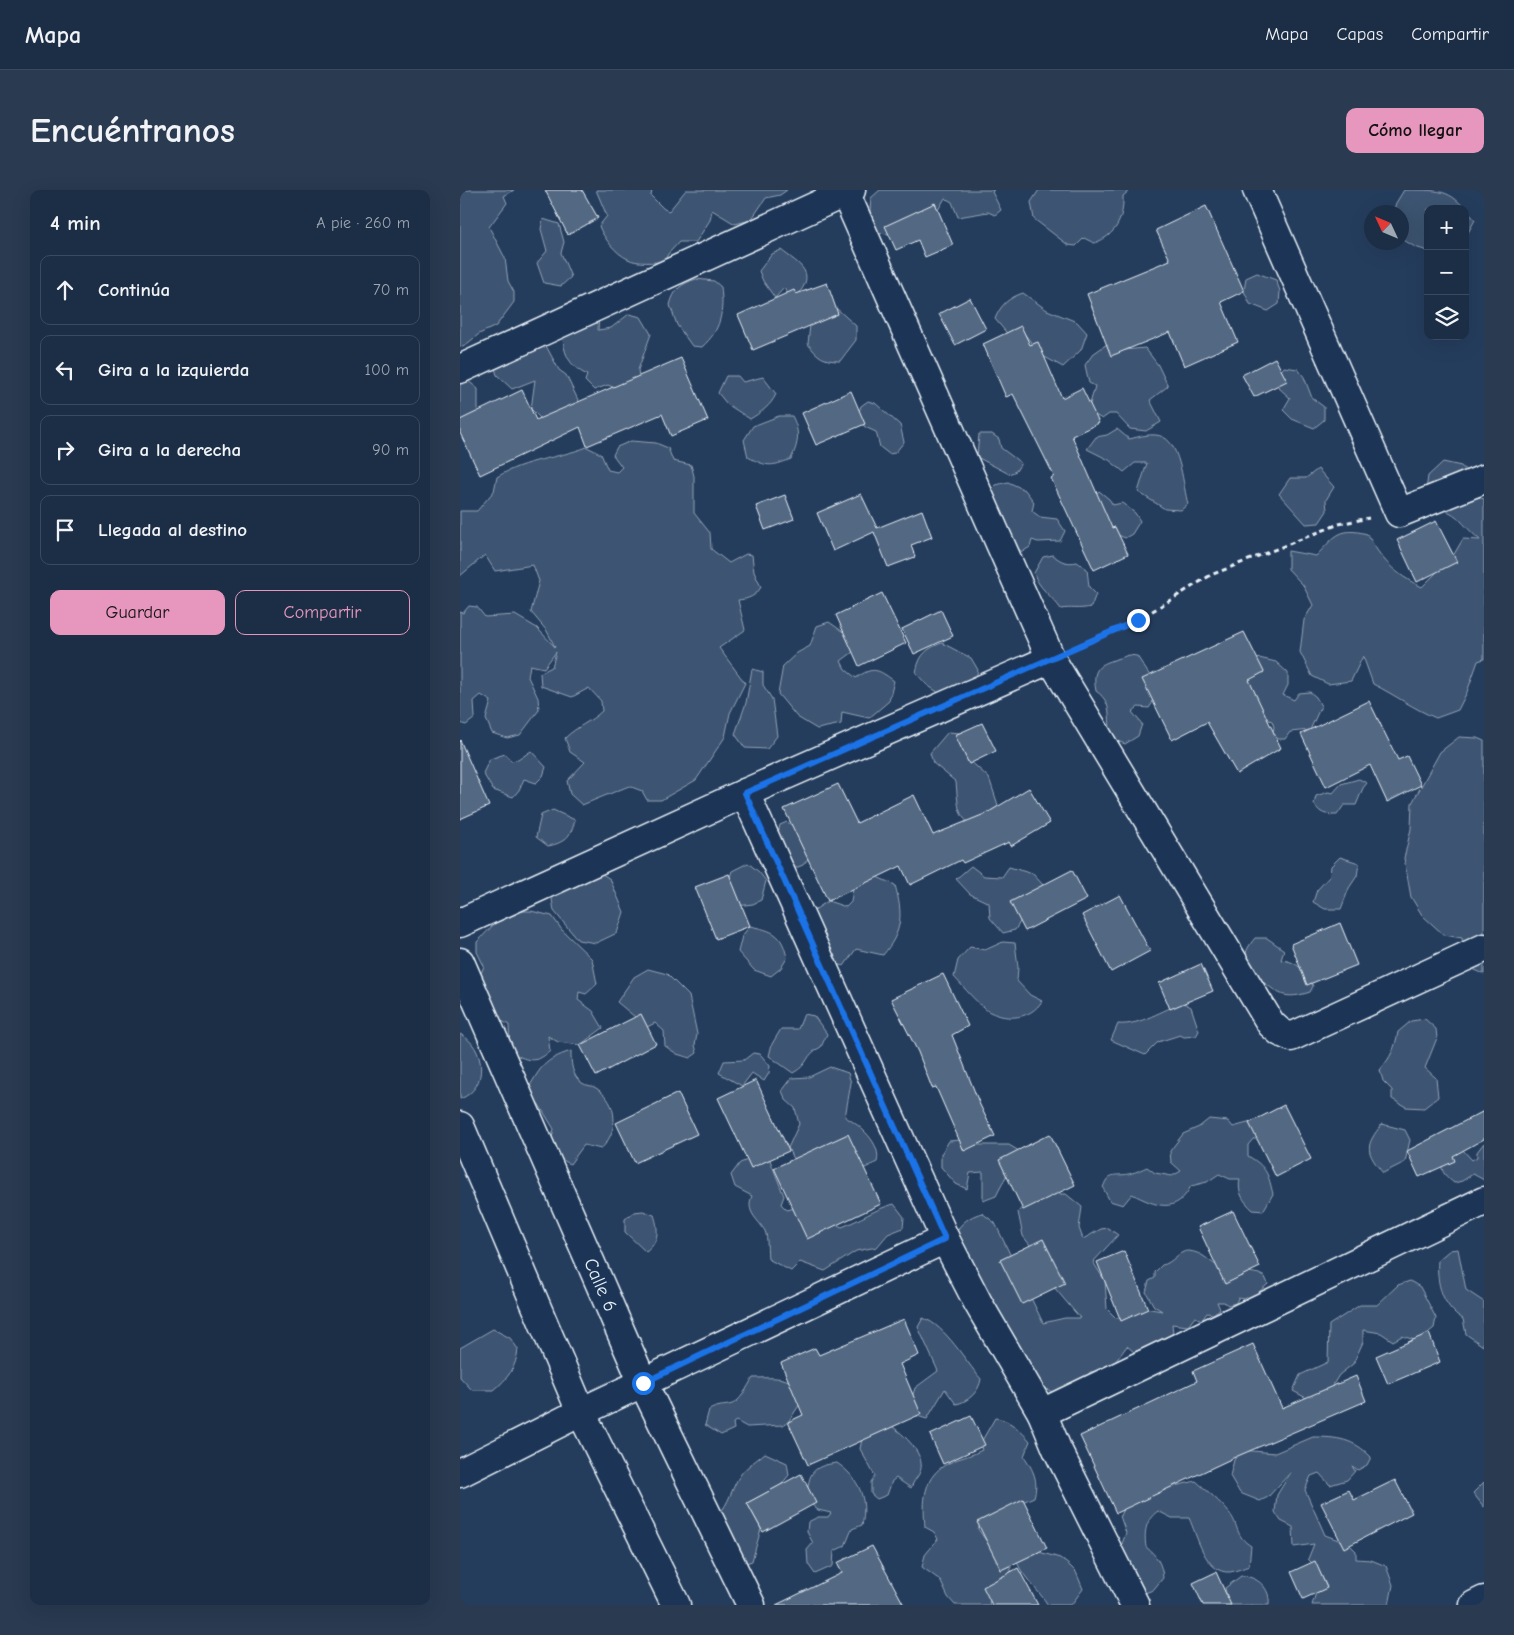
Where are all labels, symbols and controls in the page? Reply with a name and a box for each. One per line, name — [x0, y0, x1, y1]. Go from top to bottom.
text: Mapa — [25, 21, 81, 49]
text: Mapa — [1265, 24, 1308, 45]
text: Capas — [1336, 24, 1383, 45]
text: Compartir — [1411, 24, 1489, 45]
button: Cómo llegar — [1346, 108, 1484, 153]
text: Encuéntranos — [30, 110, 235, 151]
north arrow — [1364, 205, 1409, 250]
map controls — [1424, 205, 1469, 340]
button: + — [1424, 205, 1469, 250]
text: 4 min — [50, 211, 101, 235]
text: A pie · 260 m — [316, 214, 410, 232]
button: − — [1424, 250, 1469, 295]
icon: ahead — [51, 276, 79, 304]
text: Continúa — [98, 279, 170, 301]
text: 70 m — [373, 281, 409, 299]
button: layers — [1424, 295, 1469, 340]
icon: left — [51, 356, 79, 384]
text: Gira a la izquierda — [98, 359, 249, 381]
text: 100 m — [365, 361, 409, 379]
icon: right — [51, 436, 79, 464]
text: Gira a la derecha — [98, 439, 241, 461]
text: 90 m — [372, 441, 409, 459]
icon: arrive — [51, 516, 79, 544]
text: Llegada al destino — [98, 519, 247, 541]
button: Guardar — [50, 590, 225, 635]
button: Compartir — [235, 590, 410, 635]
route end — [1127, 609, 1150, 632]
street label: Calle 6 — [579, 1255, 622, 1315]
route start — [632, 1372, 655, 1395]

